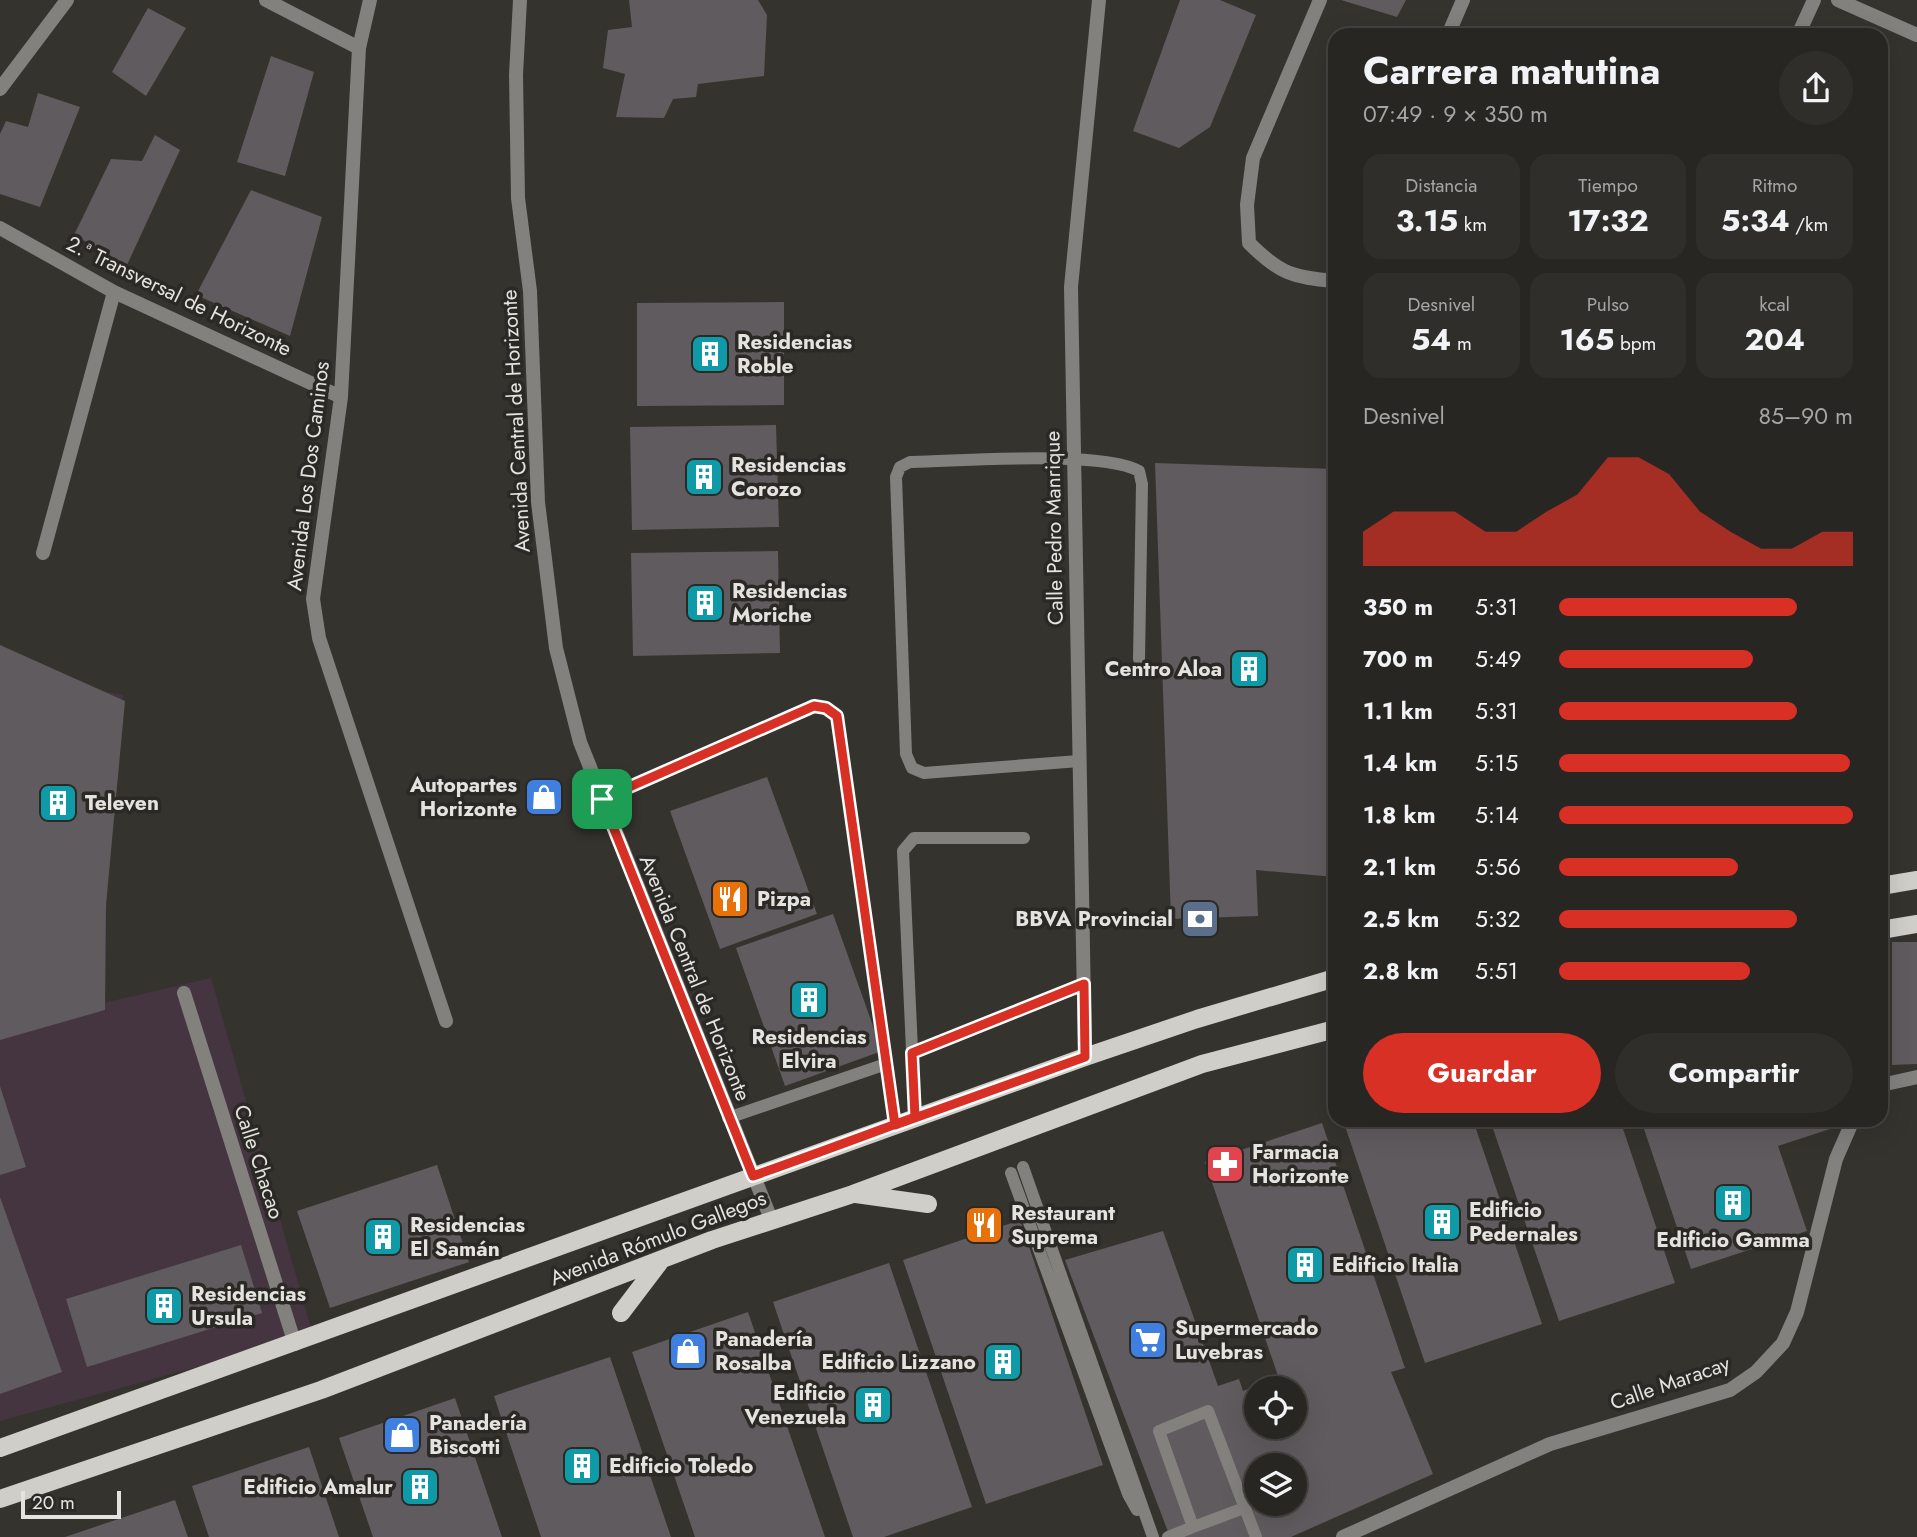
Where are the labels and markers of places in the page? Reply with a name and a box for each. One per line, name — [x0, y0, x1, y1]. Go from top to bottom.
place label: Residencias Roble — [737, 327, 853, 381]
building icon: Residencias Roble — [689, 333, 731, 375]
place label: Residencias Corozo — [731, 450, 847, 504]
building icon: Residencias Corozo — [683, 456, 725, 498]
place label: Residencias Moriche — [732, 576, 848, 630]
building icon: Residencias Moriche — [684, 582, 726, 624]
building icon: Centro Aloa — [1228, 648, 1270, 690]
place label: Centro Aloa — [1105, 654, 1222, 684]
pin — [572, 769, 632, 829]
place label: Autopartes Horizonte — [409, 770, 517, 824]
shop icon: Autopartes Horizonte — [523, 776, 565, 818]
building icon: Televen — [37, 782, 79, 824]
place label: Televen — [85, 788, 159, 818]
restaurant icon: Pizpa — [709, 878, 751, 920]
place label: Pizpa — [757, 884, 811, 914]
bank icon: BBVA Provincial — [1179, 898, 1221, 940]
place label: BBVA Provincial — [1015, 904, 1173, 934]
building icon: Residencias Elvira — [788, 979, 830, 1021]
place label: Residencias Elvira — [751, 1022, 867, 1076]
place label: Farmacia Horizonte — [1252, 1137, 1349, 1191]
pharmacy icon: Farmacia Horizonte — [1204, 1143, 1246, 1185]
building icon: Edificio Gamma — [1712, 1182, 1754, 1224]
place label: Edificio Pedernales — [1469, 1195, 1578, 1249]
place label: Restaurant Suprema — [1011, 1198, 1115, 1252]
building icon: Edificio Pedernales — [1421, 1201, 1463, 1243]
restaurant icon: Restaurant Suprema — [963, 1204, 1005, 1246]
place label: Residencias El Samán — [410, 1210, 526, 1264]
building icon: Residencias El Samán — [362, 1216, 404, 1258]
place label: Edificio Gamma — [1656, 1225, 1810, 1255]
building icon: Edificio Italia — [1284, 1244, 1326, 1286]
place label: Edificio Italia — [1332, 1250, 1459, 1280]
place label: Residencias Ursula — [191, 1279, 307, 1333]
building icon: Residencias Ursula — [143, 1285, 185, 1327]
place label: Supermercado Luvebras — [1175, 1313, 1318, 1367]
supermarket icon: Supermercado Luvebras — [1127, 1319, 1169, 1361]
place label: Panadería Rosalba — [715, 1324, 813, 1378]
shop icon: Panadería Rosalba — [667, 1330, 709, 1372]
building icon: Edificio Lizzano — [982, 1341, 1024, 1383]
place label: Edificio Lizzano — [821, 1347, 976, 1377]
place label: Edificio Venezuela — [744, 1378, 846, 1432]
building icon: Edificio Venezuela — [852, 1384, 894, 1426]
place label: Panadería Biscotti — [429, 1408, 527, 1462]
shop icon: Panadería Biscotti — [381, 1414, 423, 1456]
building icon: Edificio Toledo — [561, 1445, 603, 1487]
place label: Edificio Toledo — [609, 1451, 753, 1481]
building icon: Edificio Amalur — [399, 1466, 441, 1508]
place label: Edificio Amalur — [243, 1472, 393, 1502]

